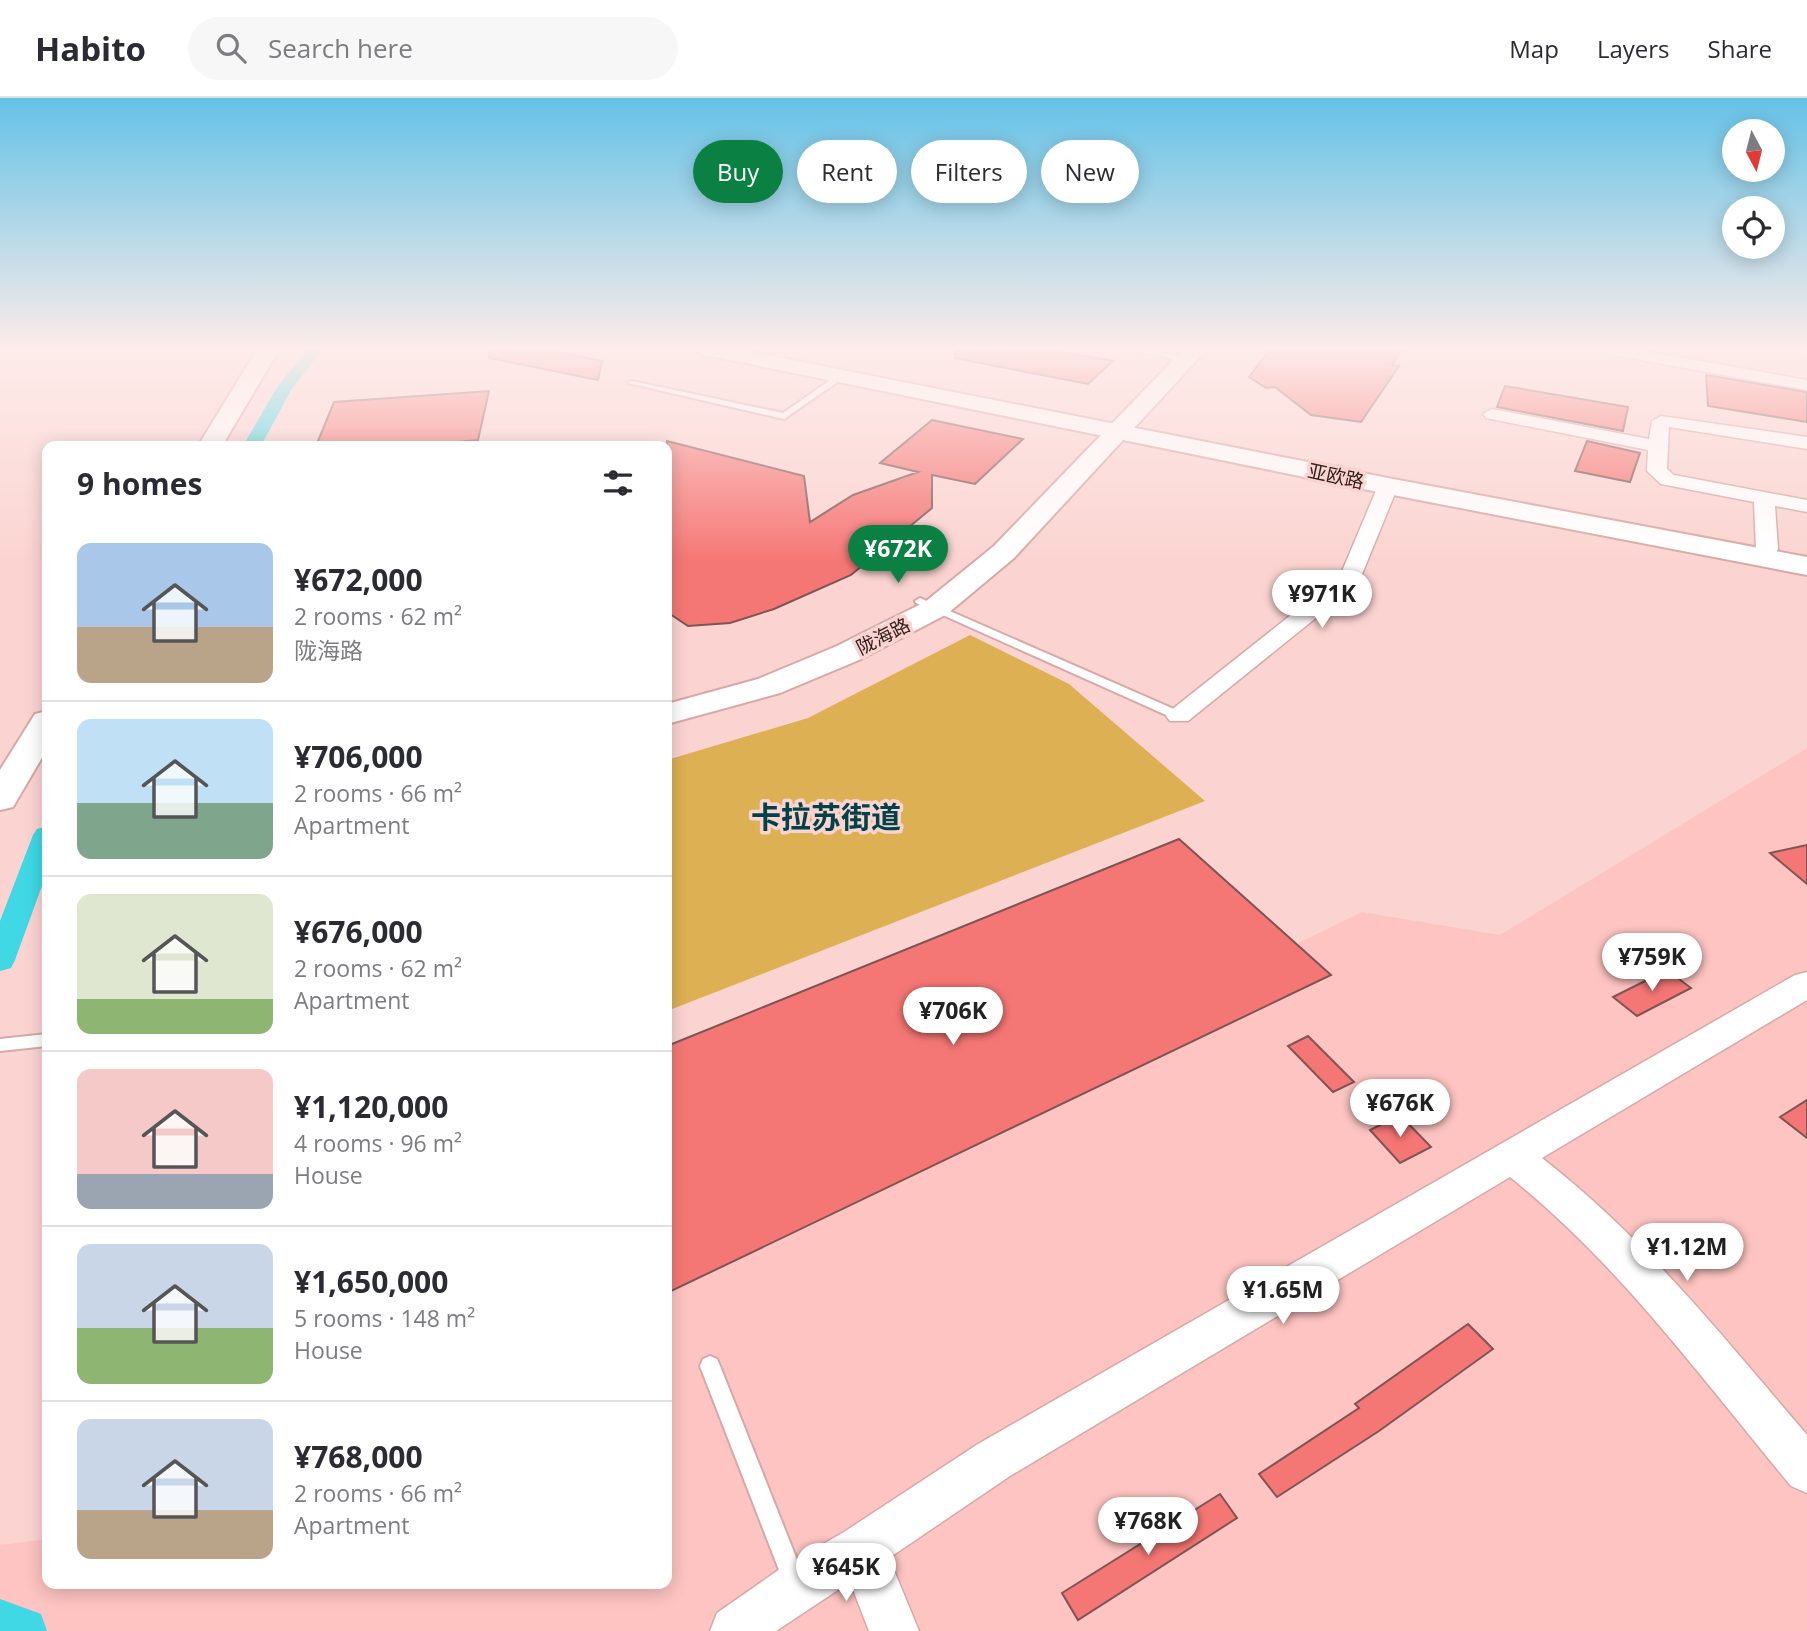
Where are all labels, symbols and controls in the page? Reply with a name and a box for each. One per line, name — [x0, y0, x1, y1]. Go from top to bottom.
search box — [188, 17, 678, 80]
text: Habito — [35, 26, 146, 71]
icon: search — [212, 29, 250, 67]
text: Search here — [268, 30, 413, 66]
text: Map — [1509, 32, 1559, 65]
text: Layers — [1597, 32, 1670, 65]
text: Share — [1708, 32, 1772, 65]
north arrow — [1722, 119, 1785, 182]
map controls — [1722, 119, 1785, 259]
chip: Buy — [693, 140, 783, 203]
chip: Rent — [797, 140, 897, 203]
chip: Filters — [911, 140, 1027, 203]
chip: New — [1041, 140, 1139, 203]
button: locate — [1722, 196, 1785, 259]
street label: 亚欧路 — [1305, 457, 1367, 495]
text: 9 homes — [77, 463, 202, 504]
icon: filters — [599, 464, 637, 502]
pin: ¥672K — [849, 526, 947, 585]
text: ¥672K — [864, 532, 932, 564]
text: ¥672,000 — [294, 559, 423, 600]
pin: ¥971K — [1273, 570, 1371, 630]
icon: home — [133, 571, 217, 655]
text: ¥971K — [1288, 577, 1356, 609]
text: 2 rooms · 62 m² — [294, 600, 462, 632]
street label: 陇海路 — [852, 611, 914, 661]
text: 陇海路 — [294, 634, 363, 666]
text: ¥706,000 — [294, 736, 423, 777]
icon: home — [133, 747, 217, 831]
text: 2 rooms · 66 m² — [294, 777, 462, 809]
district label: 卡拉苏街道 — [751, 796, 901, 837]
text: Apartment — [294, 809, 410, 841]
text: ¥676,000 — [294, 911, 423, 952]
icon: home — [133, 922, 217, 1006]
pin: ¥759K — [1603, 934, 1701, 993]
text: ¥759K — [1618, 940, 1686, 972]
text: 2 rooms · 62 m² — [294, 952, 462, 984]
text: Apartment — [294, 984, 410, 1016]
pin: ¥706K — [904, 988, 1002, 1047]
text: ¥706K — [919, 994, 987, 1026]
pin: ¥676K — [1351, 1080, 1449, 1139]
text: ¥1,120,000 — [294, 1086, 448, 1127]
text: ¥676K — [1366, 1086, 1434, 1118]
icon: home — [133, 1097, 217, 1181]
text: 4 rooms · 96 m² — [294, 1127, 462, 1159]
text: House — [294, 1159, 363, 1191]
pin: ¥1.12M — [1630, 1224, 1744, 1283]
text: ¥1.12M — [1647, 1230, 1727, 1262]
text: ¥1,650,000 — [294, 1261, 448, 1302]
pin: ¥1.65M — [1226, 1266, 1340, 1326]
icon: home — [133, 1272, 217, 1356]
text: ¥1.65M — [1243, 1273, 1323, 1305]
text: 5 rooms · 148 m² — [294, 1302, 475, 1334]
text: House — [294, 1334, 363, 1366]
text: ¥768,000 — [294, 1436, 423, 1477]
icon: home — [133, 1447, 217, 1531]
text: 2 rooms · 66 m² — [294, 1477, 462, 1509]
pin: ¥768K — [1099, 1498, 1197, 1557]
text: ¥768K — [1114, 1504, 1182, 1536]
text: Apartment — [294, 1509, 410, 1541]
pin: ¥645K — [797, 1544, 895, 1603]
text: ¥645K — [812, 1550, 880, 1582]

